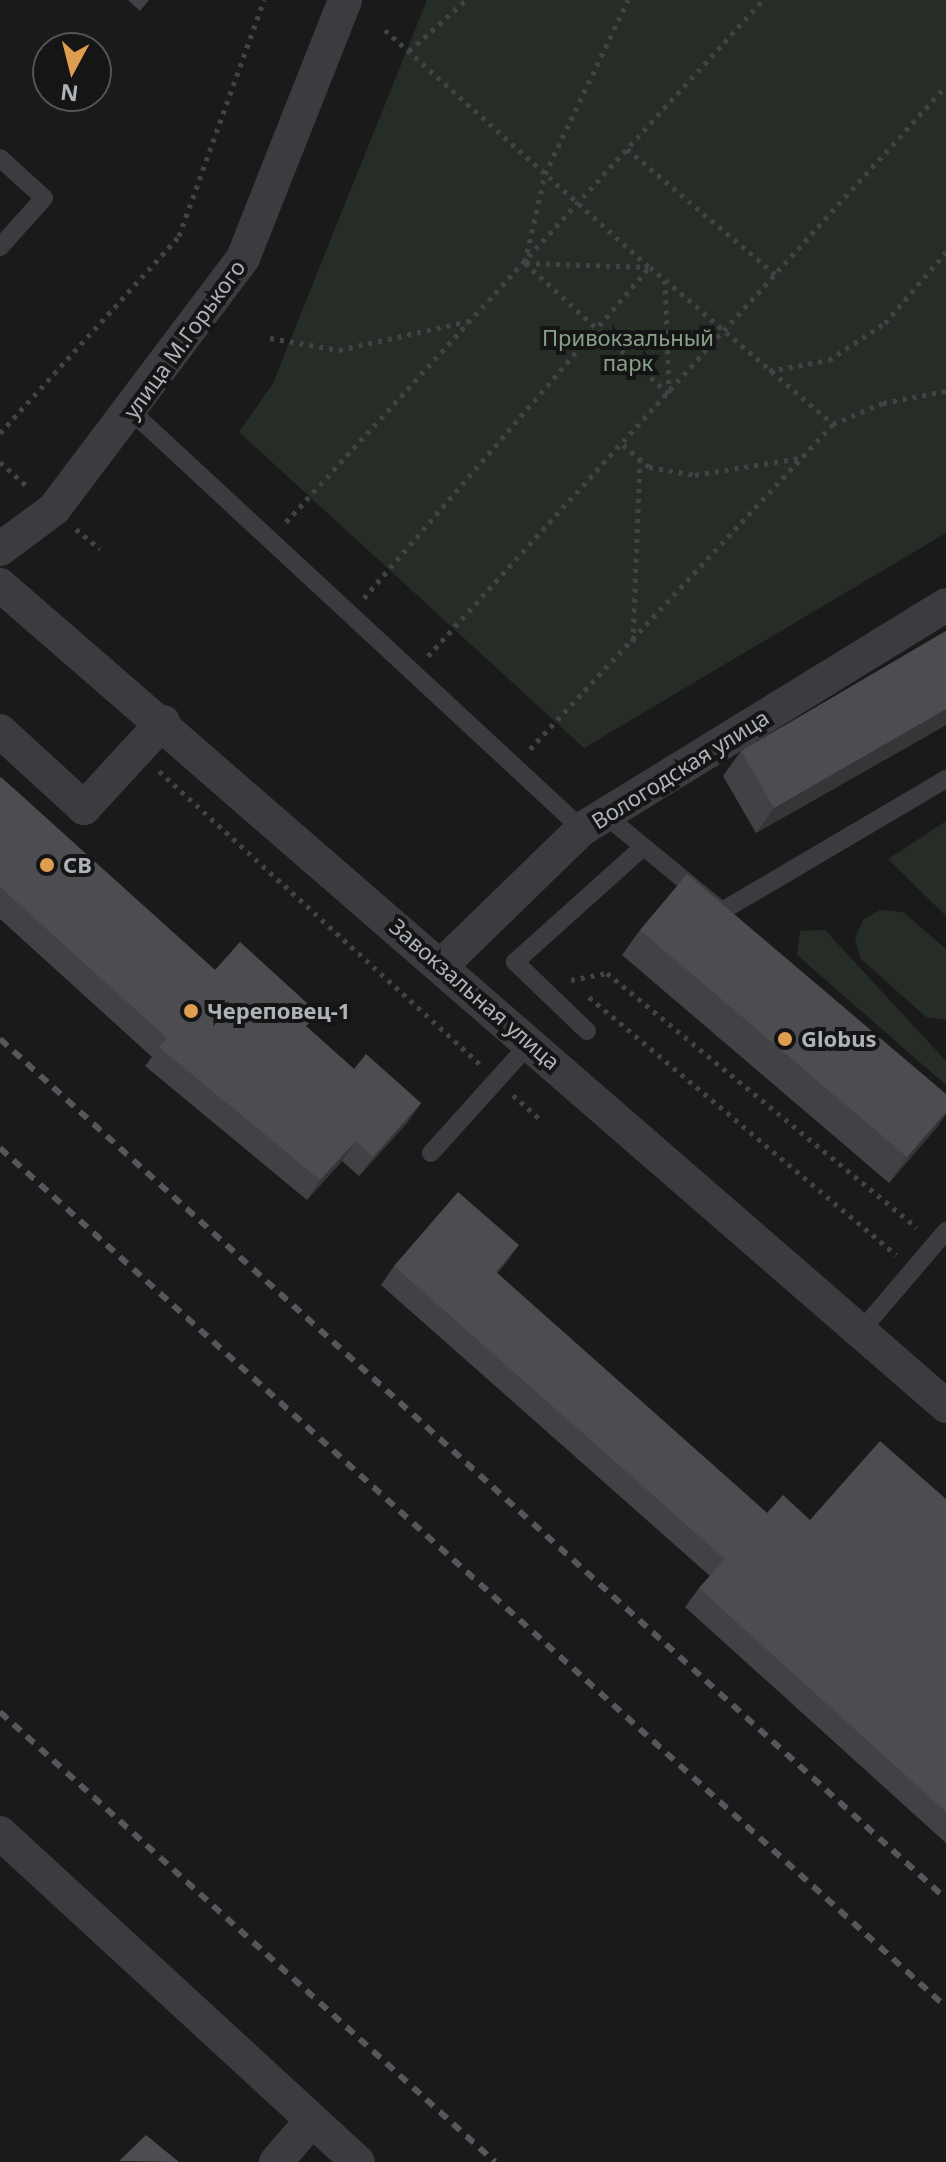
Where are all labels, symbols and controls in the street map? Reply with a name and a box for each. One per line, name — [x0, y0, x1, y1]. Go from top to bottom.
north arrow — [32, 32, 112, 112]
text: N — [59, 78, 80, 110]
street label: улица М.Горького — [118, 255, 250, 423]
park label: Привокзальный парк — [542, 324, 714, 376]
street label: Вологодская улица — [586, 704, 774, 834]
place label: СВ — [63, 852, 92, 878]
marker: СВ — [38, 856, 56, 874]
street label: Завокзальная улица — [385, 913, 565, 1075]
place label: Череповец-1 — [207, 998, 350, 1024]
marker: Череповец-1 — [182, 1002, 200, 1020]
place label: Globus — [801, 1026, 876, 1052]
marker: Globus — [776, 1030, 794, 1048]

